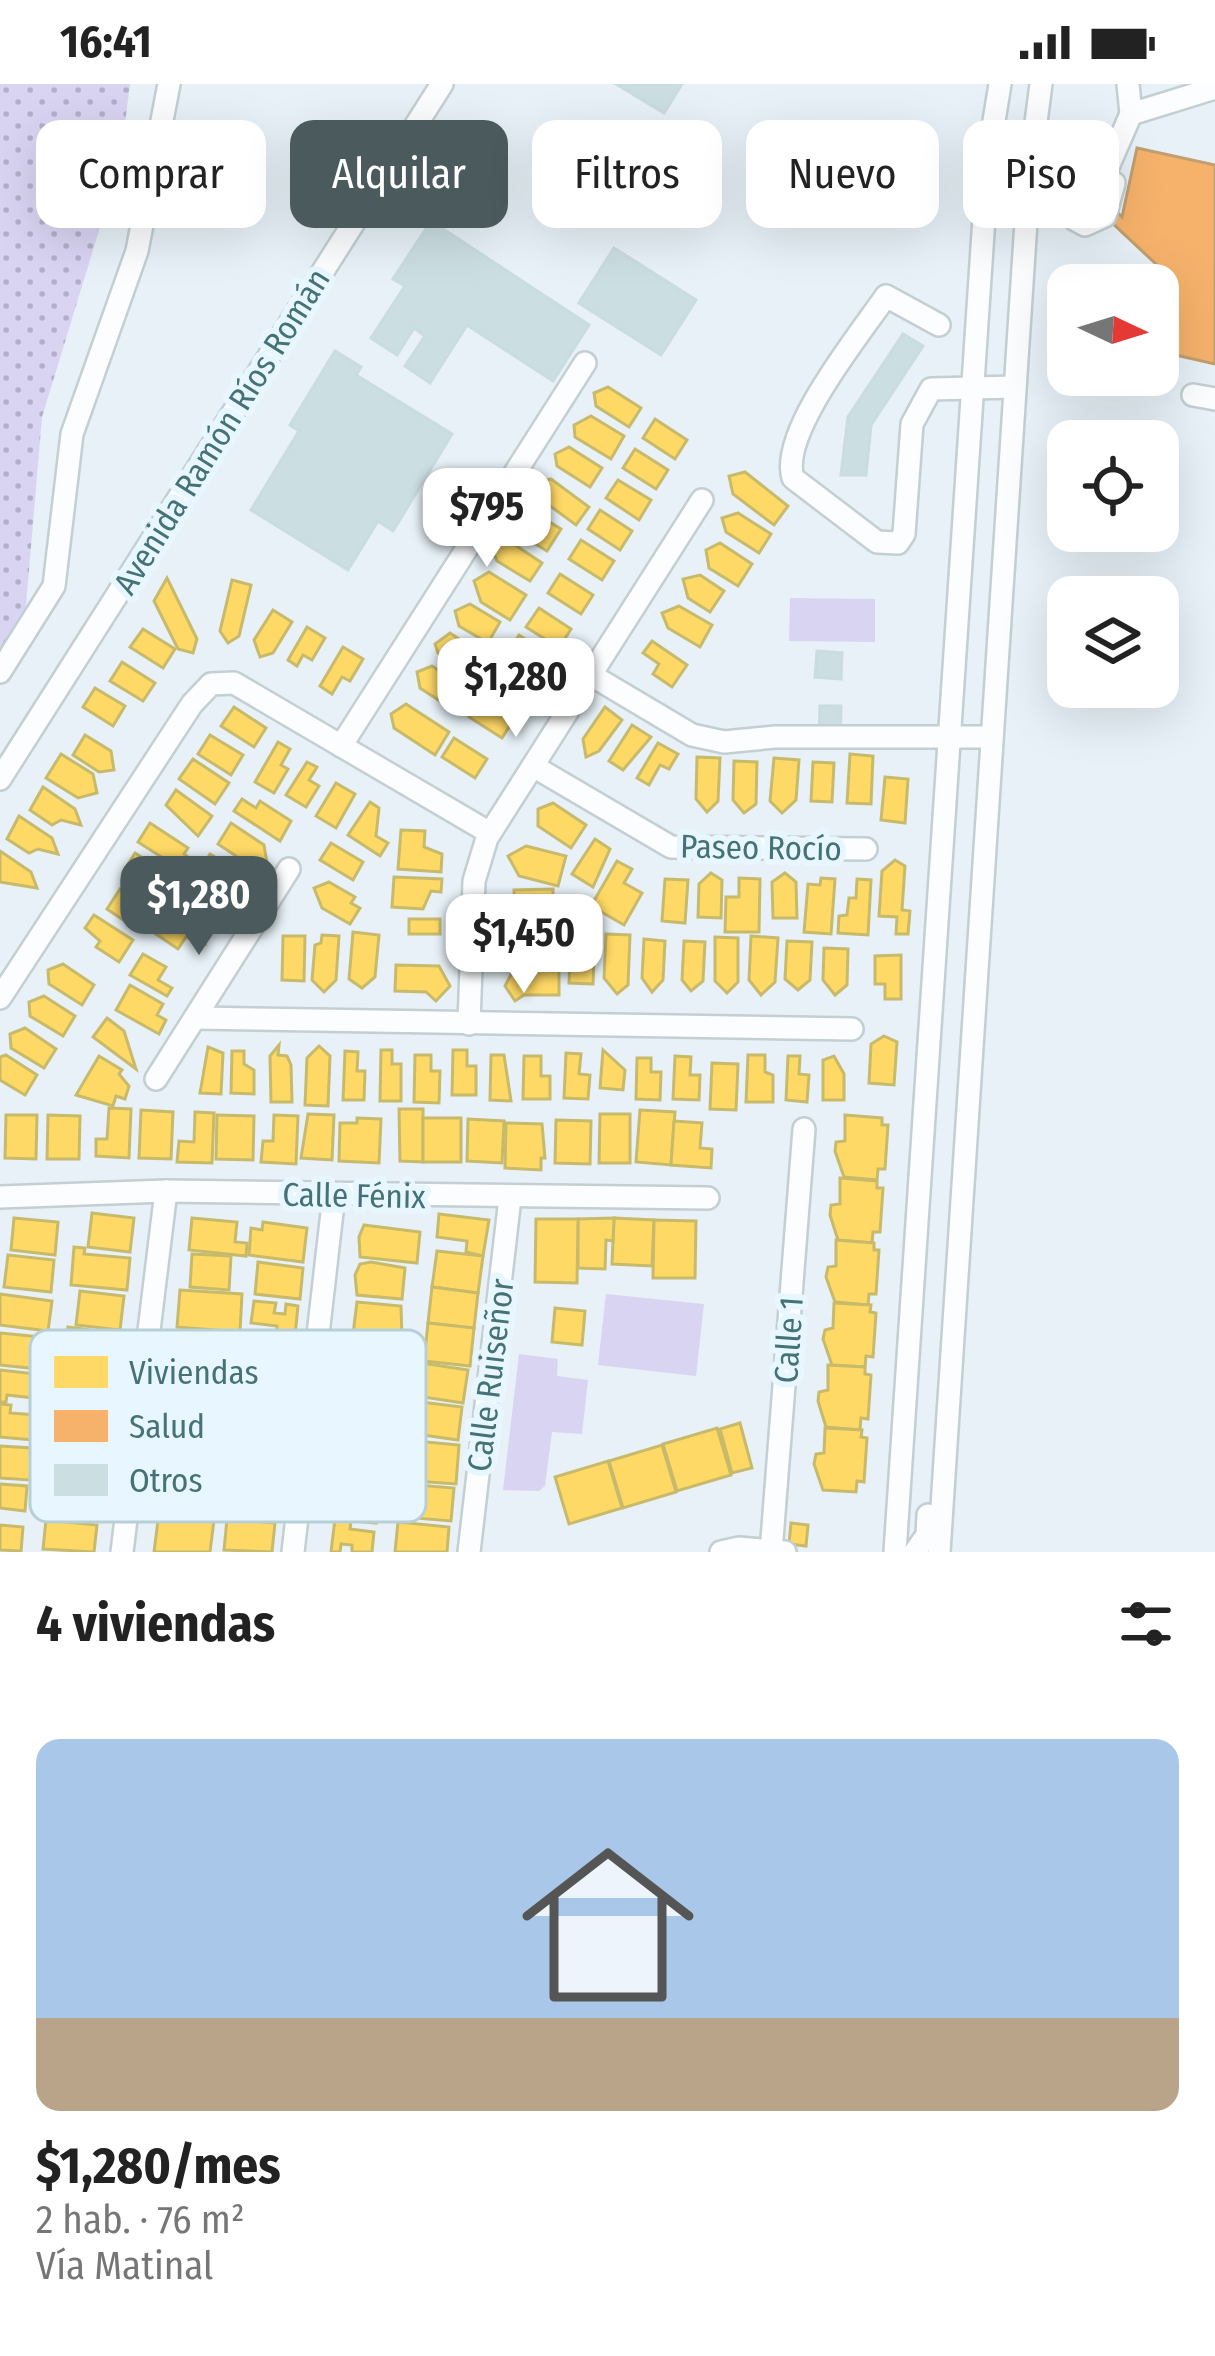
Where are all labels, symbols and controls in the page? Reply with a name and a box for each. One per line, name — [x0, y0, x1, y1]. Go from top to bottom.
text: 16:41 — [60, 15, 152, 69]
chip: Comprar — [36, 120, 266, 228]
chip: Alquilar — [290, 120, 508, 228]
chip: Filtros — [532, 120, 722, 228]
chip: Nuevo — [746, 120, 939, 228]
chip: Piso — [963, 120, 1119, 228]
street label: Avenida Ramón Ríos Román — [105, 261, 339, 602]
north arrow — [1047, 264, 1179, 396]
map controls — [1047, 264, 1179, 708]
button: locate — [1047, 420, 1179, 552]
pin: $795 — [416, 468, 558, 570]
text: $795 — [450, 484, 524, 530]
button: layers — [1047, 576, 1179, 708]
pin: $1,280 — [418, 638, 614, 740]
text: $1,280 — [464, 654, 568, 700]
street label: Paseo Rocío — [680, 827, 842, 869]
pin: $1,280 — [101, 856, 297, 958]
text: $1,280 — [147, 872, 251, 918]
pin: $1,450 — [426, 894, 622, 996]
text: $1,450 — [473, 910, 575, 956]
street label: Calle Fénix — [282, 1175, 427, 1217]
street label: Calle Ruiseñor — [459, 1276, 523, 1474]
street label: Calle 1 — [766, 1296, 812, 1385]
legend — [30, 1330, 426, 1522]
text: Viviendas — [129, 1353, 259, 1393]
text: Salud — [129, 1407, 205, 1447]
text: Otros — [129, 1461, 203, 1501]
icon: filters — [1113, 1591, 1179, 1657]
text: 4 viviendas — [36, 1593, 275, 1655]
icon: home — [500, 1817, 716, 2033]
text: $1,280/mes — [36, 2135, 281, 2197]
text: 2 hab. · 76 m² — [36, 2197, 245, 2243]
text: Vía Matinal — [36, 2243, 213, 2289]

